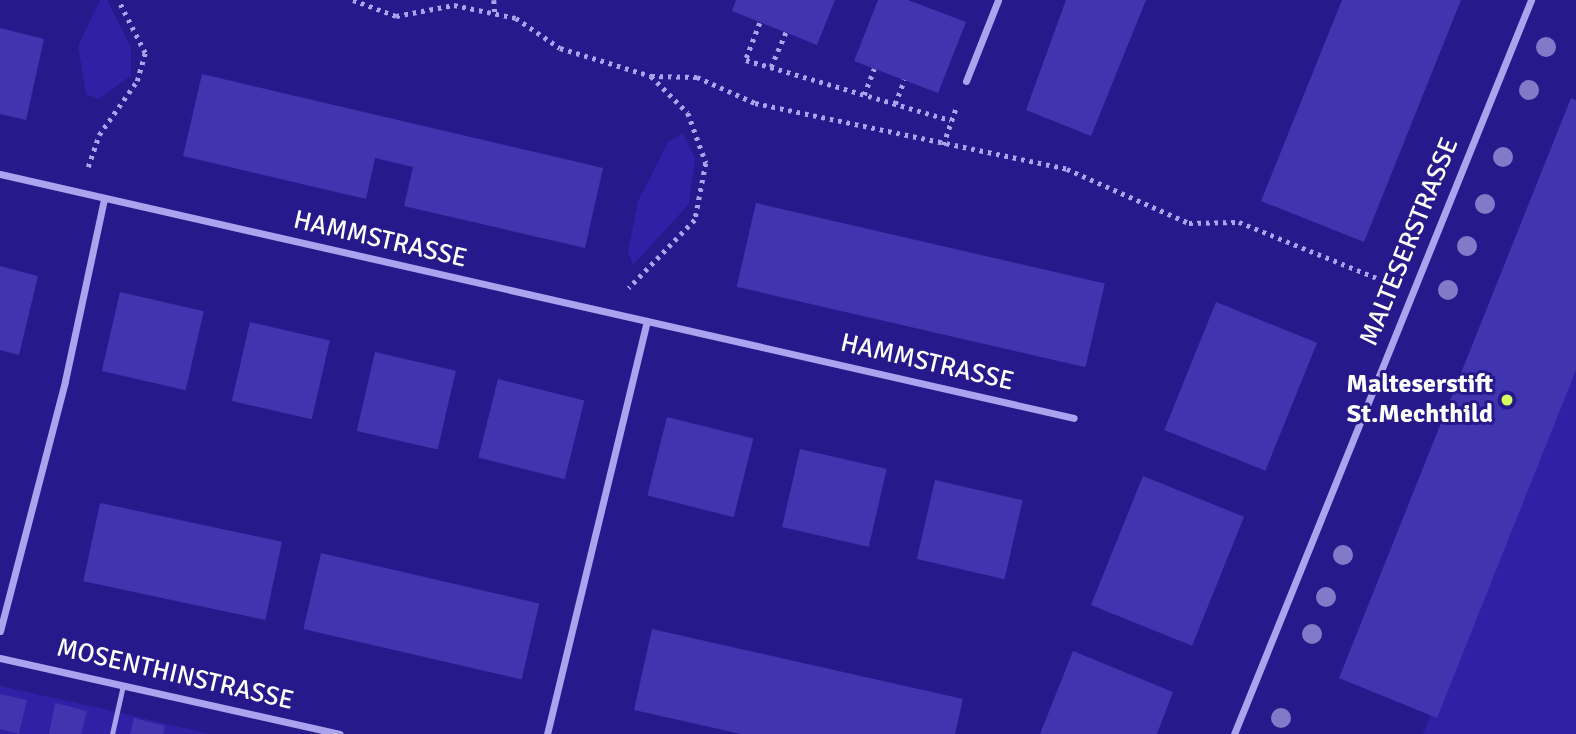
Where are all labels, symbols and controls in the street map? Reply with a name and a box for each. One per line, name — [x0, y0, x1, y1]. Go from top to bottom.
street label: MALTESERSTRASSE — [1354, 133, 1466, 351]
street label: HAMMSTRASSE — [290, 205, 470, 275]
street label: HAMMSTRASSE — [837, 328, 1017, 398]
place label: Malteserstift St.Mechthild — [1346, 369, 1493, 430]
marker: Malteserstift St.Mechthild — [1499, 392, 1515, 408]
street label: MOSENTHINSTRASSE — [53, 633, 297, 717]

